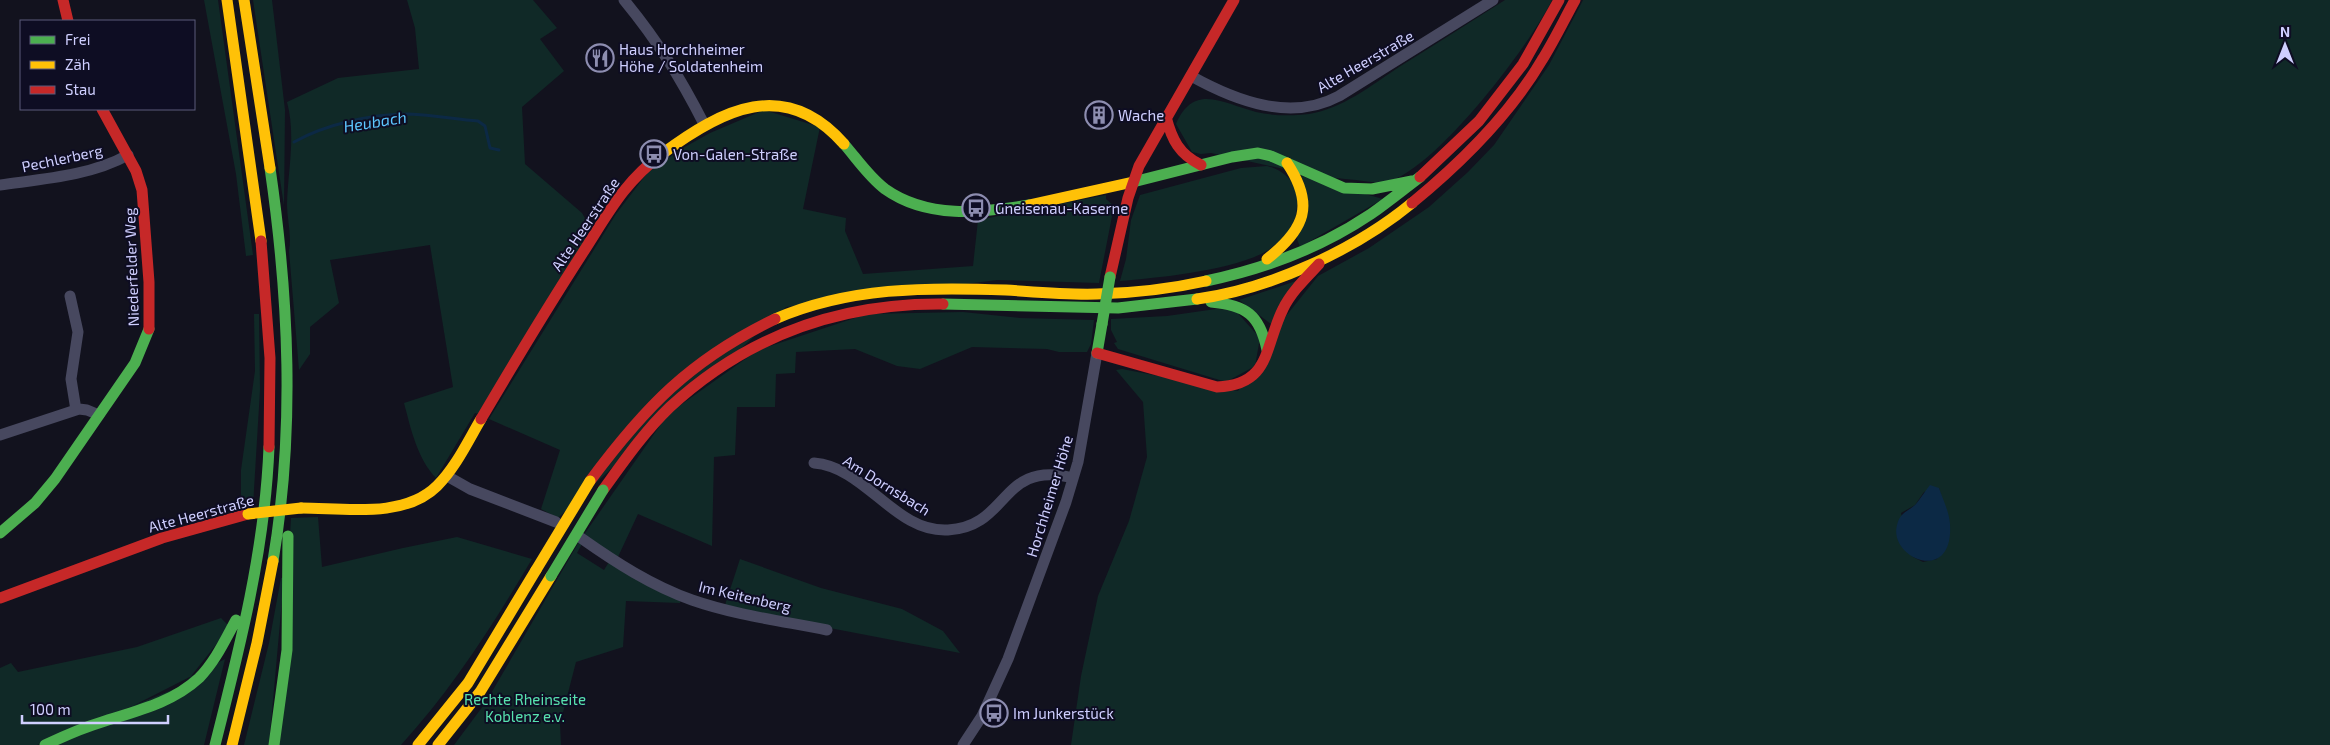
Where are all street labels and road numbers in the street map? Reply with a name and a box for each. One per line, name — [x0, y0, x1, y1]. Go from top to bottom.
street label: Alte Heerstraße — [1313, 26, 1417, 96]
street label: Pechlerberg — [20, 141, 105, 175]
street label: Alte Heerstraße — [547, 174, 623, 274]
street label: Niederfelder Weg — [120, 207, 142, 327]
street label: Horchheimer Höhe — [1022, 433, 1076, 559]
street label: Am Dornsbach — [840, 451, 934, 519]
street label: Alte Heerstraße — [146, 490, 256, 536]
street label: Im Keitenberg — [697, 577, 794, 616]

